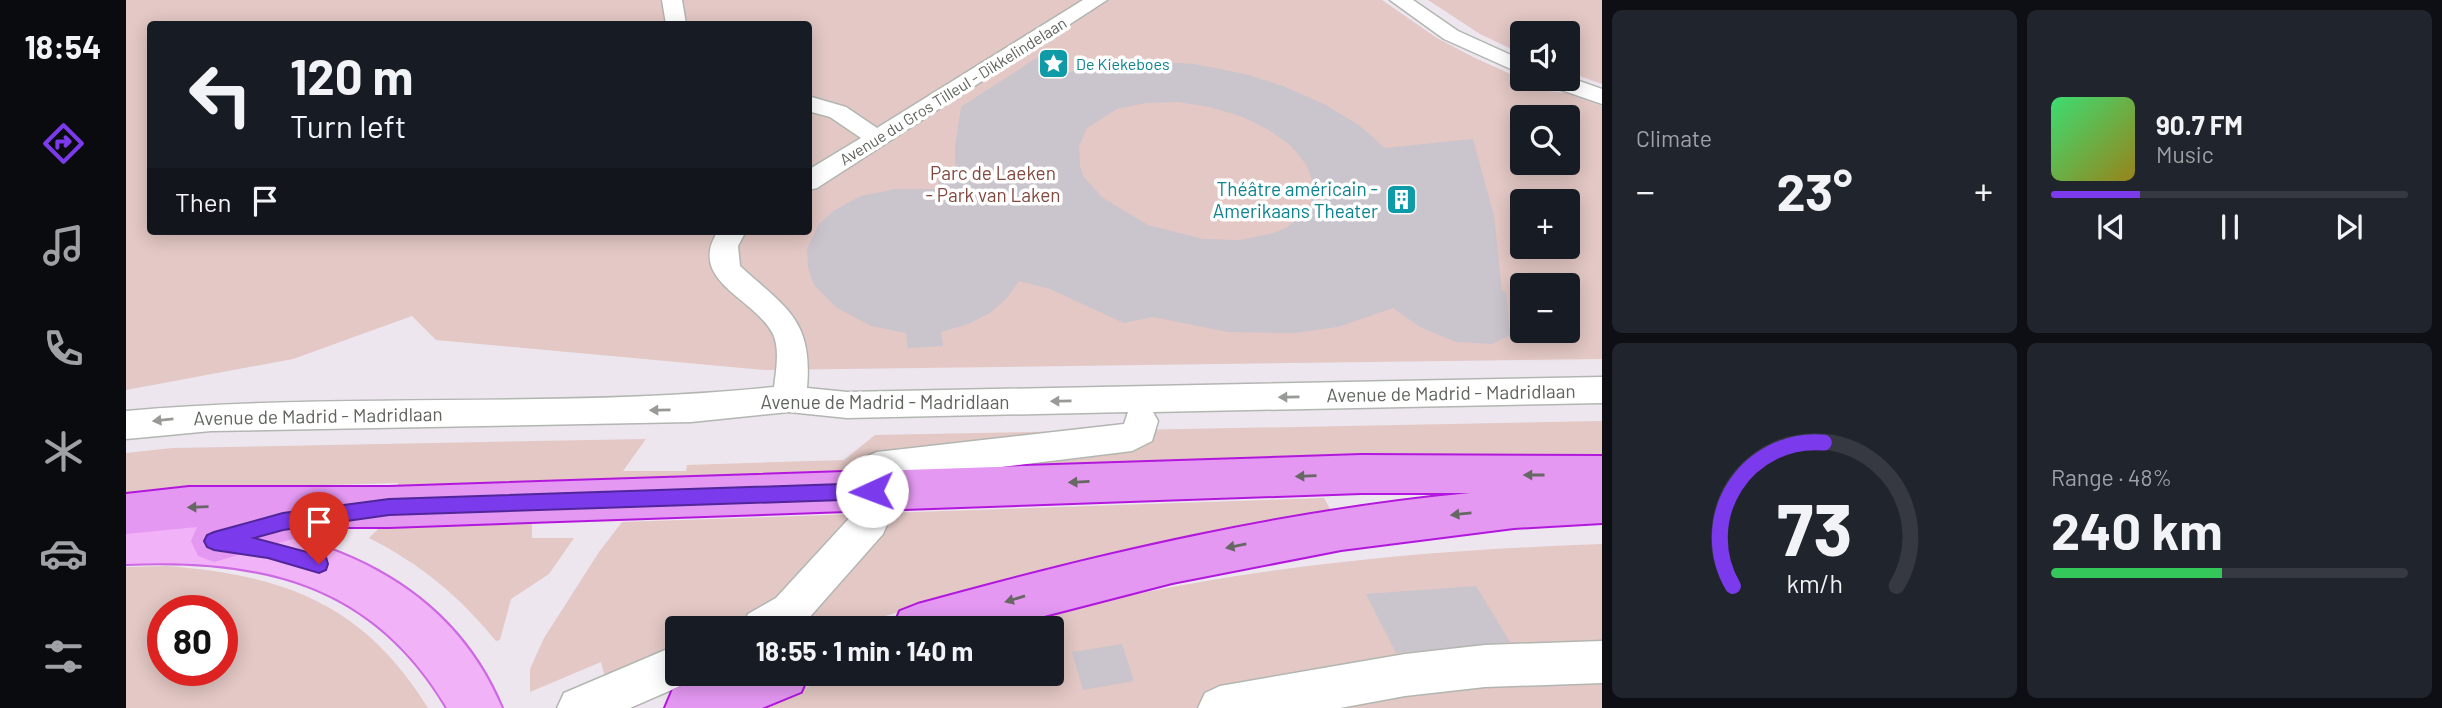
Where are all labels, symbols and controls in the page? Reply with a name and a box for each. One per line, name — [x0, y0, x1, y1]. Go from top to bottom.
street label: Avenue du Gros Tilleul - Dikkelindelaan — [836, 13, 1070, 169]
map controls — [1510, 21, 1580, 343]
button: sound — [1510, 21, 1580, 91]
text: 18:54 — [25, 27, 101, 65]
text: 120 m — [290, 46, 413, 105]
place icon: De Kiekeboes — [1036, 47, 1070, 81]
icon: left — [175, 49, 266, 140]
place label: De Kiekeboes — [1076, 54, 1170, 73]
button: search — [1510, 105, 1580, 175]
text: Turn left — [290, 106, 407, 144]
text: 90.7 FM — [2156, 109, 2243, 140]
icon: directions — [39, 119, 88, 168]
text: Climate — [1636, 124, 1712, 152]
text: Music — [2156, 140, 2214, 168]
text: 23° — [1776, 159, 1853, 221]
park label: Parc de Laeken - Park van Laken — [925, 161, 1061, 206]
text: − — [1636, 167, 1655, 213]
text: + — [1974, 167, 1993, 213]
place label: Théâtre américain - Amerikaans Theater — [1213, 177, 1378, 222]
icon: arrive — [246, 182, 284, 220]
building icon: Théâtre américain - Amerikaans Theater — [1384, 183, 1418, 217]
text: Then — [175, 186, 232, 217]
button: + — [1510, 189, 1580, 259]
icon: previous — [2092, 208, 2130, 246]
icon: pause — [2211, 208, 2249, 246]
icon: next — [2330, 208, 2368, 246]
icon: music — [39, 221, 88, 270]
button: − — [1510, 273, 1580, 343]
icon: phone — [39, 324, 88, 373]
street label: Avenue de Madrid - Madridlaan — [1326, 379, 1576, 406]
street label: Avenue de Madrid - Madridlaan — [760, 390, 1010, 413]
one-way arrow — [1278, 391, 1300, 402]
one-way arrow — [1050, 395, 1072, 407]
street label: Avenue de Madrid - Madridlaan — [193, 402, 443, 429]
one-way arrow — [649, 404, 671, 416]
one-way arrow — [152, 415, 174, 426]
icon: climate — [39, 427, 88, 476]
position arrow — [835, 454, 909, 528]
text: Range · 48% — [2051, 463, 2172, 491]
one-way arrow — [1523, 469, 1545, 481]
one-way arrow — [1295, 470, 1317, 481]
one-way arrow — [1068, 476, 1090, 487]
text: 73 — [1777, 484, 1852, 572]
pin — [289, 492, 349, 564]
text: 240 km — [2051, 498, 2223, 560]
one-way arrow — [187, 502, 209, 513]
icon: arrive — [300, 503, 338, 541]
one-way arrow — [1450, 509, 1472, 520]
icon: car — [39, 529, 88, 578]
one-way arrow — [1225, 541, 1247, 552]
text: km/h — [1786, 568, 1843, 598]
speed limit sign: 80 — [147, 595, 238, 686]
one-way arrow — [1004, 595, 1025, 605]
icon: filters — [39, 632, 88, 681]
text: 18:55 · 1 min · 140 m — [756, 635, 973, 666]

